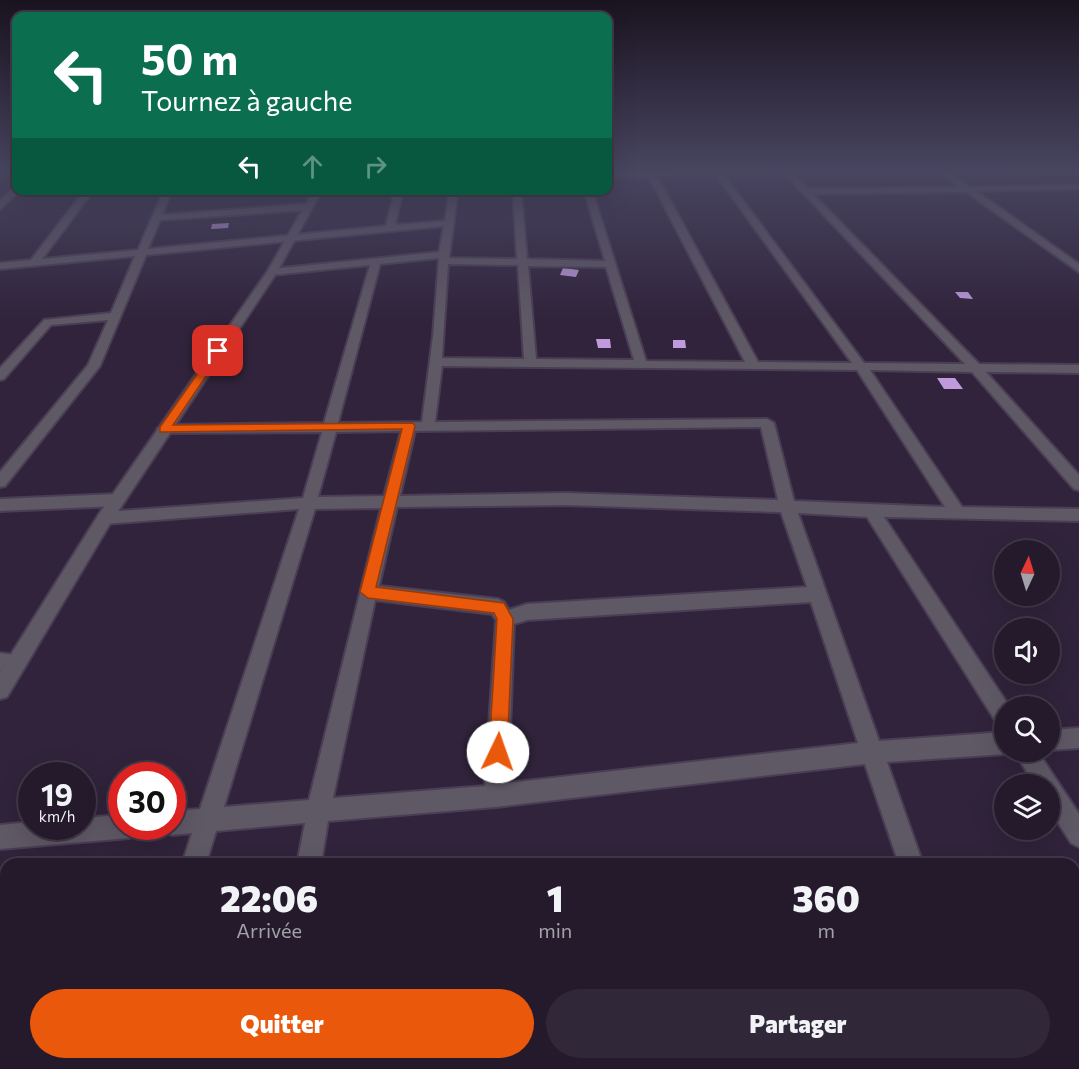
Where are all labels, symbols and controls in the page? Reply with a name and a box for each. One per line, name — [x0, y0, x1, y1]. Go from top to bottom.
text: 50 m — [141, 32, 238, 84]
icon: left — [42, 36, 120, 114]
text: Tournez à gauche — [141, 84, 352, 117]
icon: left — [233, 150, 266, 183]
icon: ahead — [296, 150, 329, 183]
icon: right — [359, 150, 392, 183]
pin — [192, 325, 243, 376]
icon: arrive — [201, 334, 234, 367]
north arrow — [994, 540, 1060, 606]
map controls — [994, 540, 1060, 840]
button: sound — [994, 618, 1060, 684]
button: search — [994, 696, 1060, 762]
position arrow — [466, 720, 530, 784]
speed limit sign: 30 — [108, 762, 186, 840]
button: layers — [994, 774, 1060, 840]
text: 19 — [41, 775, 73, 812]
text: km/h — [39, 807, 75, 825]
text: 22:06 — [220, 875, 318, 919]
text: 1 — [547, 875, 564, 919]
text: 360 — [792, 875, 860, 919]
text: Arrivée — [236, 918, 302, 942]
text: min — [538, 918, 572, 942]
text: m — [817, 918, 835, 942]
button: Quitter — [30, 989, 534, 1058]
button: Partager — [546, 989, 1050, 1058]

